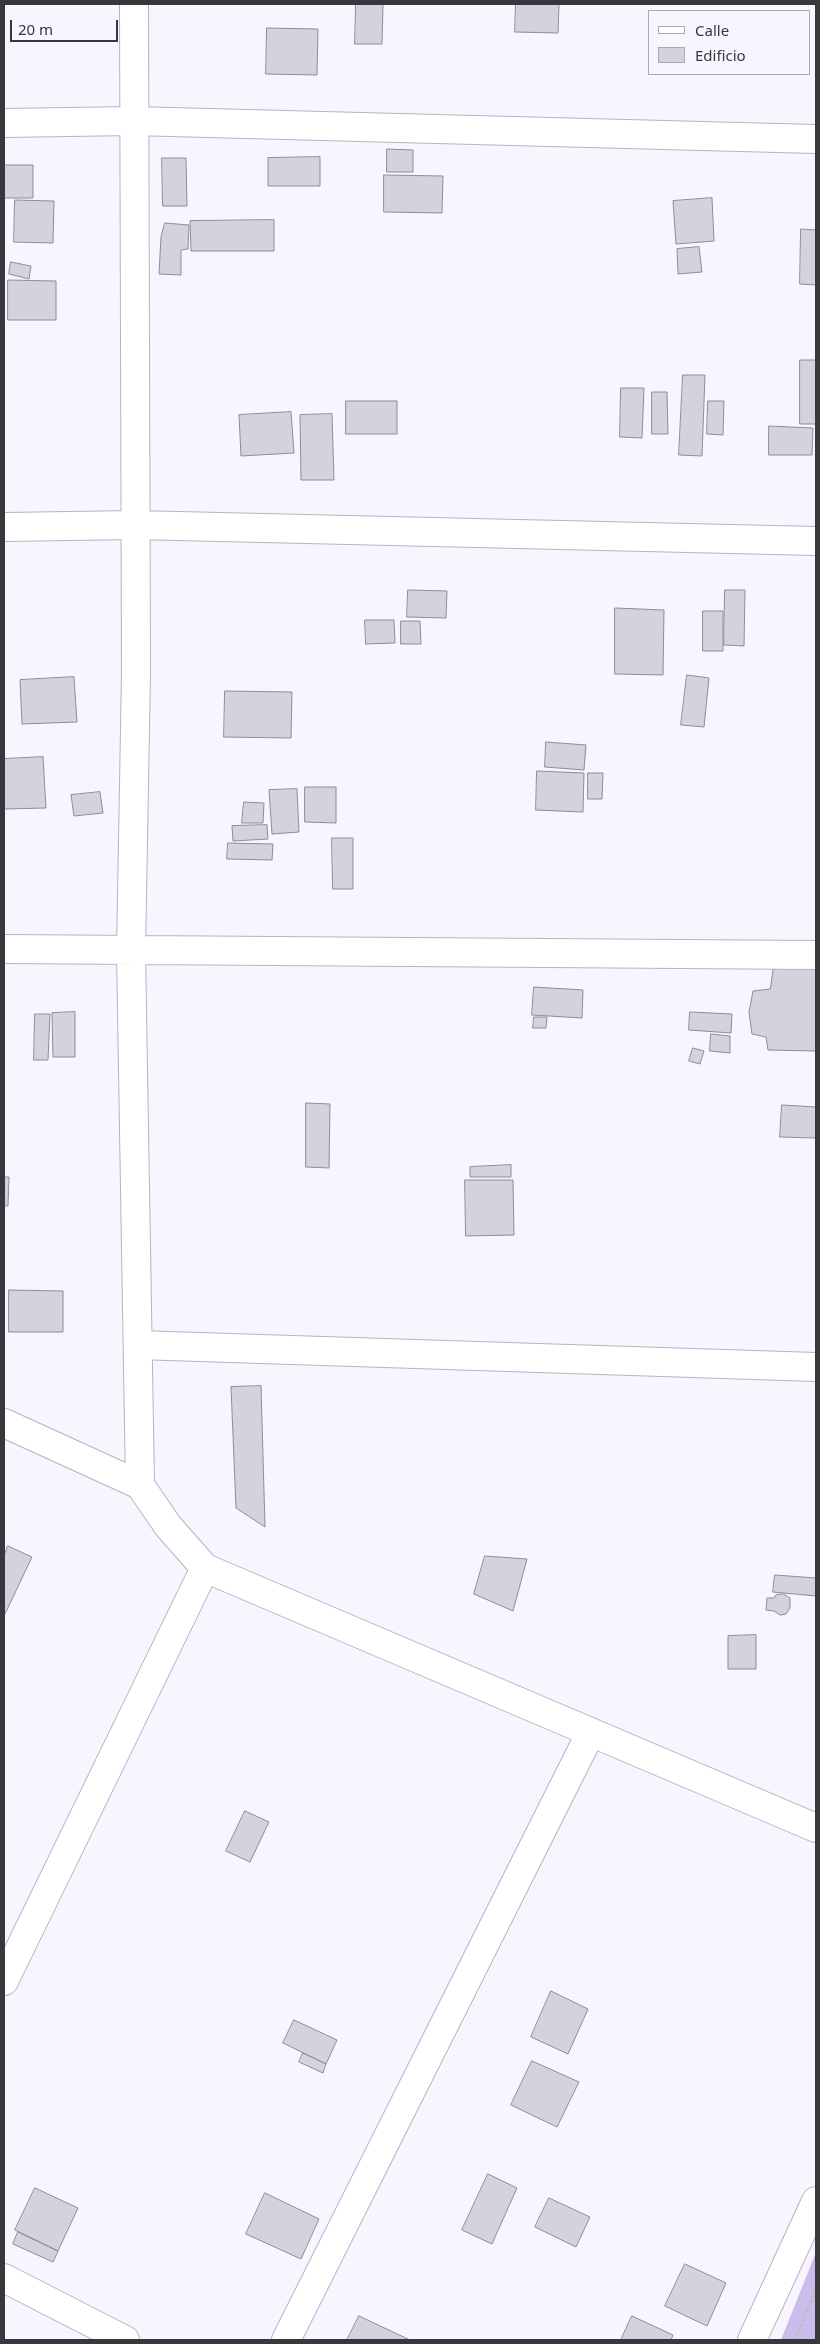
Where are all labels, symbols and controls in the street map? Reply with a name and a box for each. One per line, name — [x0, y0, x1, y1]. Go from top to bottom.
scale bar — [12, 10, 120, 42]
legend — [648, 10, 810, 75]
text: 20 m — [18, 19, 53, 39]
text: Calle — [695, 20, 729, 40]
text: Edificio — [695, 45, 746, 65]

